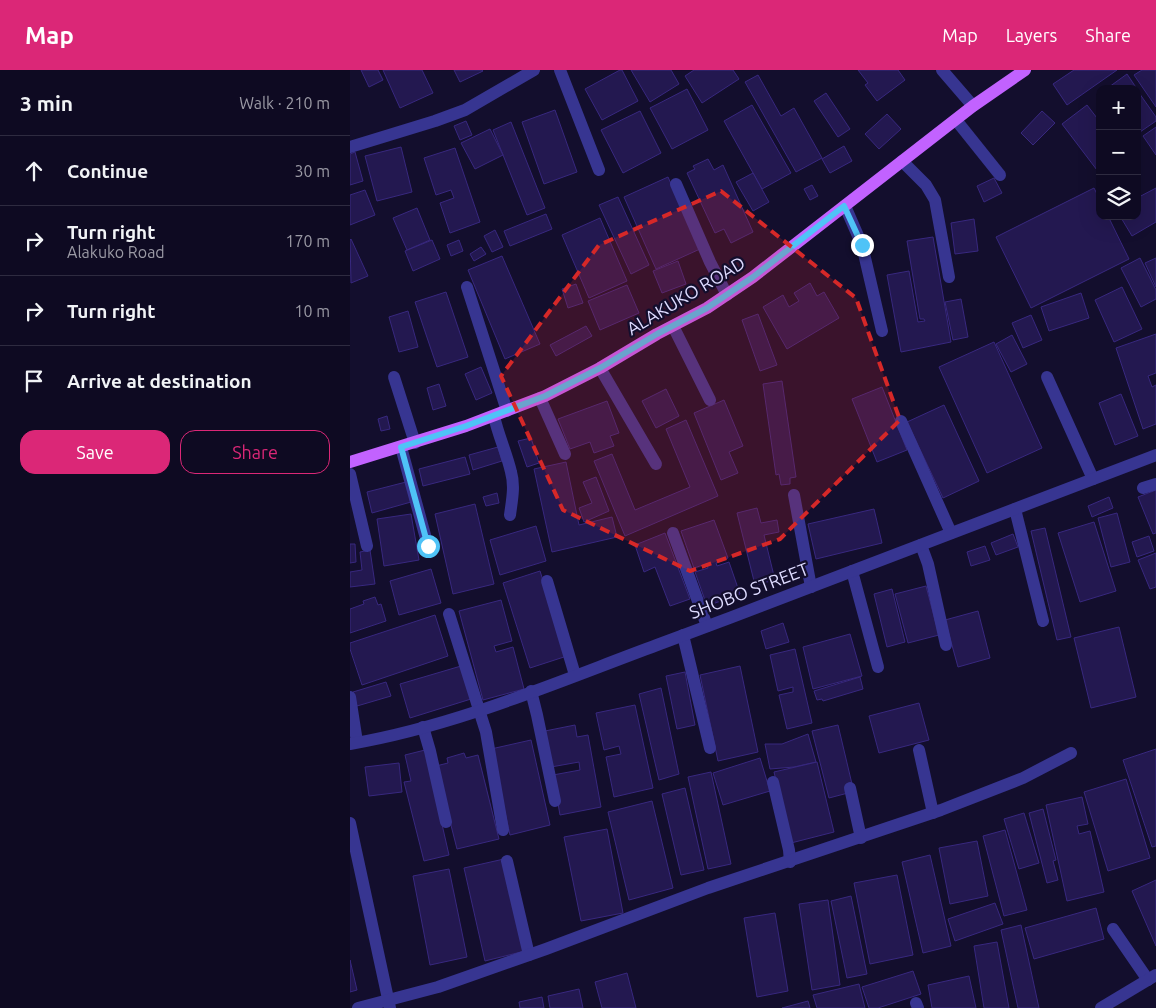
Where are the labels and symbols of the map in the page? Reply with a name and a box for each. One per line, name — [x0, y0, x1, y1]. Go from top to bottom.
route end — [851, 234, 874, 257]
street label: ALAKUKO ROAD — [623, 252, 748, 338]
route start — [417, 535, 440, 558]
street label: SHOBO STREET — [686, 558, 811, 622]

